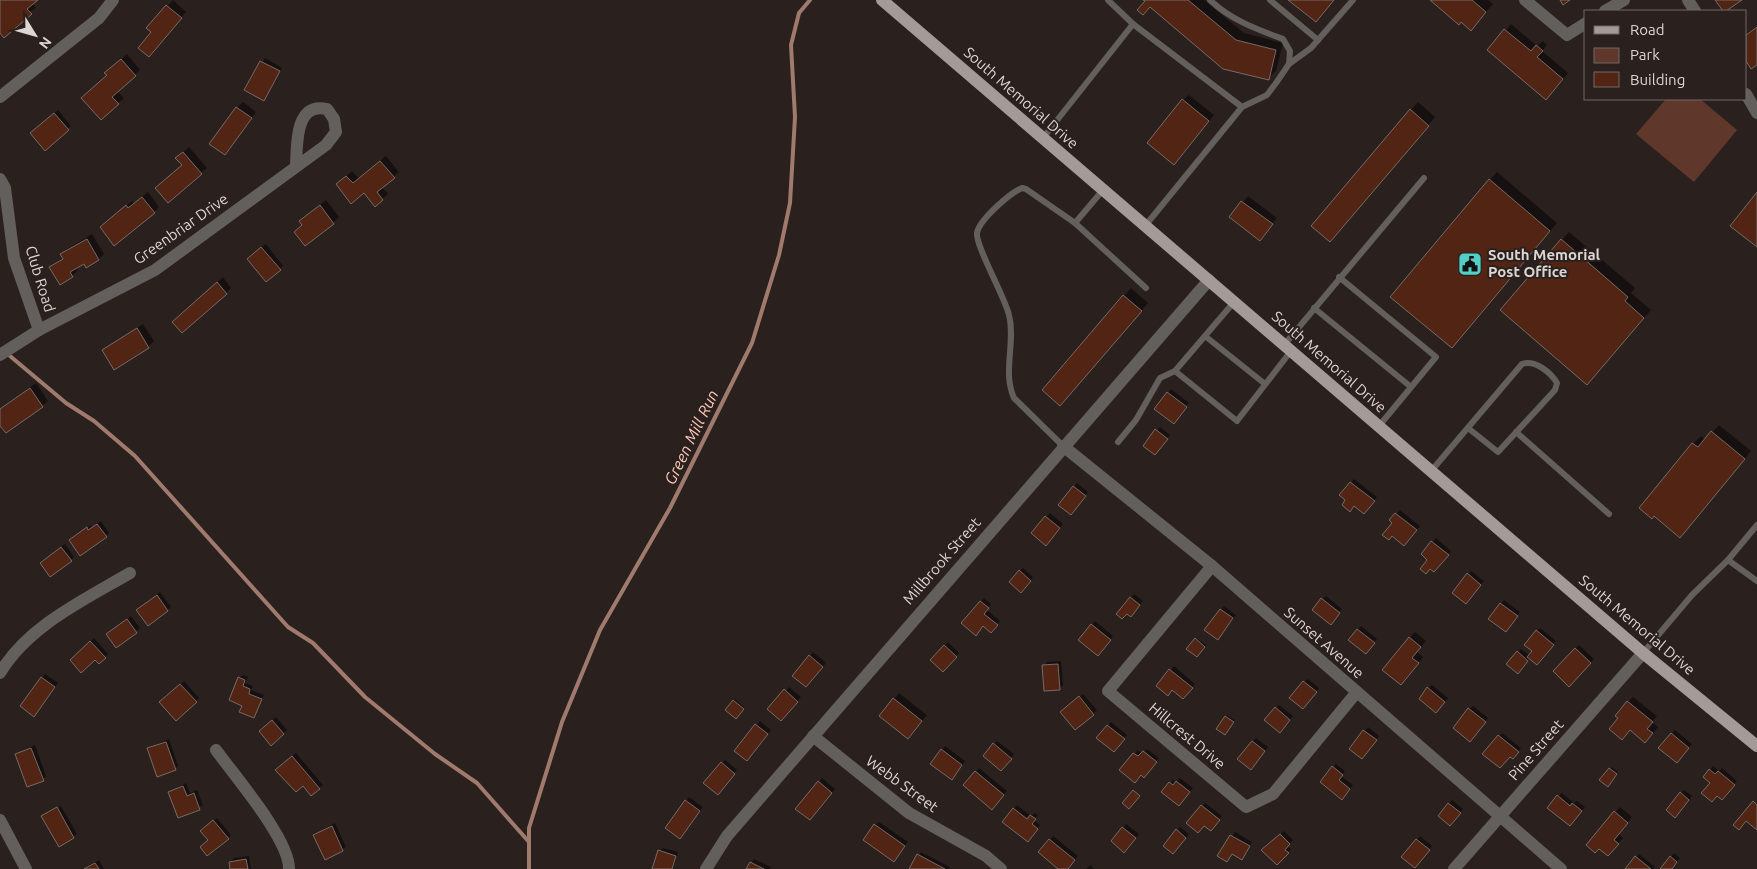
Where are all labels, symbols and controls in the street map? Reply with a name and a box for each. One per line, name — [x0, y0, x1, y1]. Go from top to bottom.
north arrow — [10, 10, 60, 60]
legend — [1584, 10, 1747, 100]
text: Road — [1630, 21, 1665, 38]
text: N — [36, 34, 55, 52]
street label: South Memorial Drive — [961, 43, 1082, 152]
text: Park — [1630, 46, 1660, 63]
text: Building — [1630, 71, 1685, 88]
street label: Greenbriar Drive — [130, 190, 231, 267]
street label: Club Road — [22, 244, 59, 314]
place label: South Memorial Post Office — [1488, 246, 1601, 280]
public building icon: South Memorial Post Office — [1457, 251, 1483, 277]
street label: South Memorial Drive — [1269, 307, 1390, 416]
water label: Green Mill Run — [660, 387, 722, 487]
street label: Millbrook Street — [899, 514, 984, 608]
street label: South Memorial Drive — [1576, 571, 1699, 678]
street label: Sunset Avenue — [1281, 604, 1368, 682]
street label: Hillcrest Drive — [1146, 699, 1229, 772]
street label: Pine Street — [1505, 716, 1567, 783]
street label: Webb Street — [863, 752, 942, 815]

